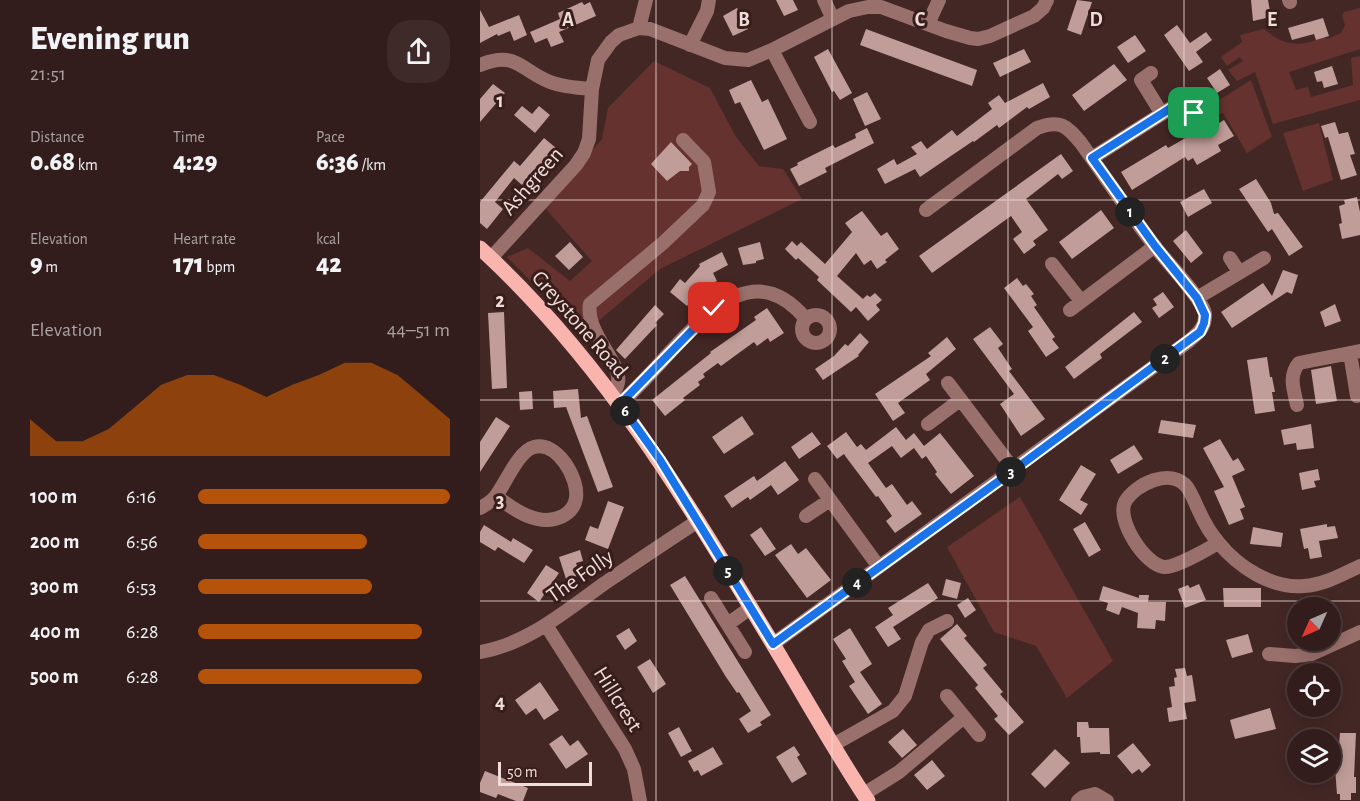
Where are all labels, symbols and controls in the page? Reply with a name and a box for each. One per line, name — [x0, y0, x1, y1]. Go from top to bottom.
text: A — [562, 10, 574, 30]
text: B — [738, 10, 750, 30]
text: C — [915, 10, 926, 30]
text: D — [1089, 10, 1103, 30]
text: E — [1267, 10, 1277, 30]
button: share — [387, 20, 450, 83]
text: Evening run — [30, 23, 190, 56]
text: 21:51 — [30, 64, 66, 84]
pin — [1168, 87, 1219, 138]
text: 1 — [496, 91, 504, 111]
icon: arrive — [1177, 96, 1210, 129]
text: Distance — [30, 129, 84, 145]
text: Time — [173, 129, 205, 145]
text: Pace — [316, 129, 345, 145]
street label: Ashgreen — [497, 143, 567, 219]
text: 0.68 — [30, 149, 75, 175]
text: 4:29 — [173, 149, 217, 175]
text: 6:36 — [316, 149, 359, 175]
text: km — [75, 157, 98, 173]
text: /km — [359, 157, 386, 173]
pin: 1 — [1115, 197, 1145, 227]
text: 1 — [1127, 204, 1133, 220]
text: Elevation — [30, 231, 88, 247]
text: Heart rate — [173, 231, 236, 247]
text: kcal — [316, 231, 340, 247]
text: 9 — [30, 251, 43, 277]
text: 171 — [173, 251, 204, 277]
text: 42 — [316, 251, 342, 277]
text: m — [43, 259, 58, 275]
text: bpm — [204, 259, 235, 275]
street label: Greystone Road — [528, 266, 632, 382]
pin — [688, 282, 739, 333]
text: 2 — [495, 291, 505, 311]
icon: check — [697, 291, 730, 324]
text: Elevation — [30, 320, 102, 340]
text: 44–51 m — [387, 320, 450, 340]
pin: 2 — [1150, 344, 1180, 374]
text: 2 — [1161, 351, 1169, 367]
pin: 6 — [610, 396, 640, 426]
text: 6 — [621, 403, 629, 419]
pin: 3 — [996, 457, 1026, 487]
text: 3 — [1008, 464, 1014, 480]
text: 100 m — [30, 487, 77, 507]
text: 6:16 — [126, 487, 156, 507]
text: 3 — [496, 491, 504, 511]
text: 200 m — [30, 532, 79, 552]
text: 6:56 — [126, 532, 158, 552]
street label: The Folly — [543, 545, 618, 607]
pin: 5 — [713, 556, 743, 586]
text: 5 — [725, 563, 731, 579]
pin: 4 — [842, 568, 872, 598]
text: 4 — [853, 575, 861, 591]
text: 300 m — [30, 577, 79, 597]
text: 6:53 — [126, 577, 157, 597]
north arrow — [1287, 597, 1341, 651]
map controls — [1287, 597, 1341, 783]
text: 400 m — [30, 622, 80, 642]
text: 6:28 — [126, 622, 159, 642]
street label: Hillcrest — [590, 663, 646, 735]
button: locate — [1287, 663, 1341, 717]
text: 500 m — [30, 667, 79, 687]
text: 6:28 — [126, 667, 159, 687]
text: 4 — [495, 692, 505, 712]
button: layers — [1287, 729, 1341, 783]
scale bar — [498, 759, 592, 786]
text: 50 m — [507, 764, 538, 780]

